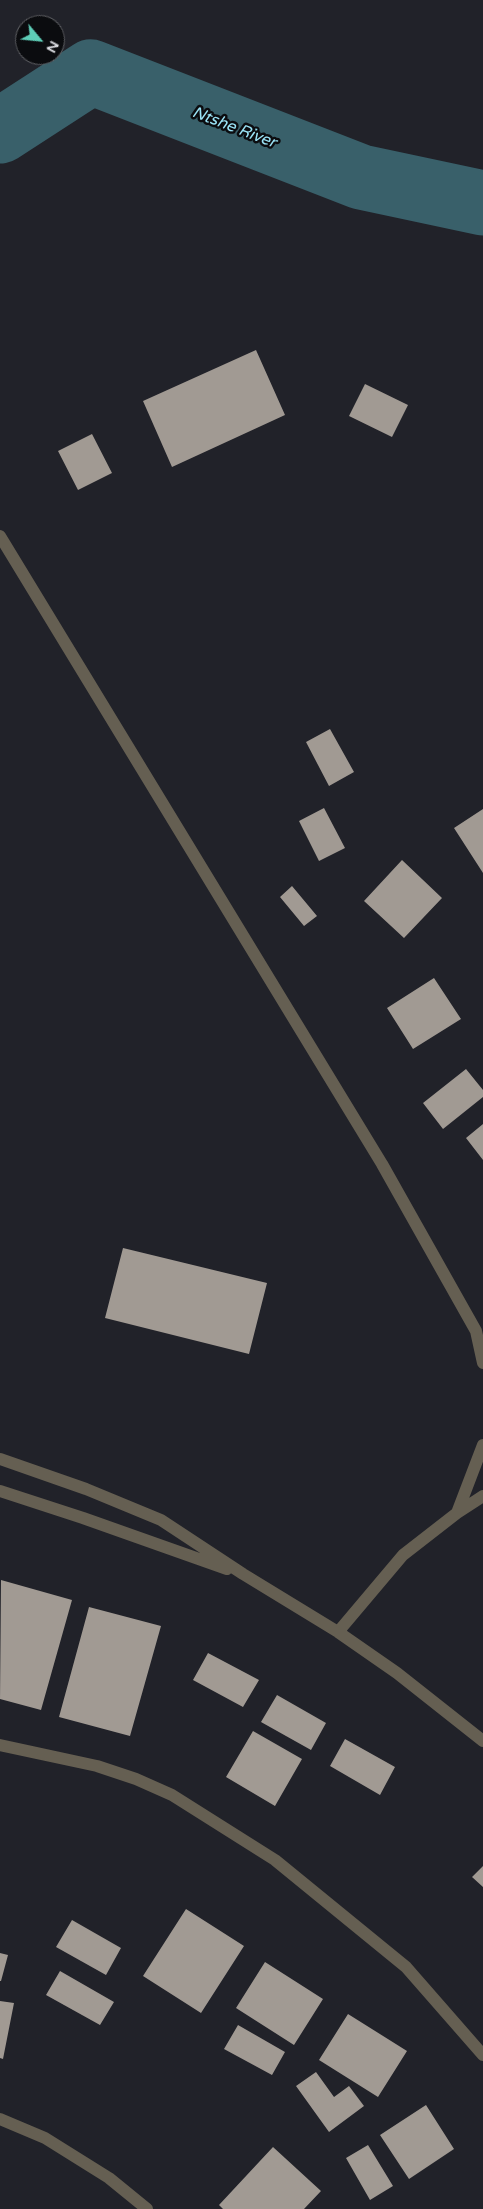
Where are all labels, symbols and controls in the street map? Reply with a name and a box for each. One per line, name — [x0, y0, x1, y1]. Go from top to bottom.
north arrow — [15, 15, 65, 65]
text: N — [43, 38, 63, 56]
water label: Ntshe River — [189, 103, 279, 153]

